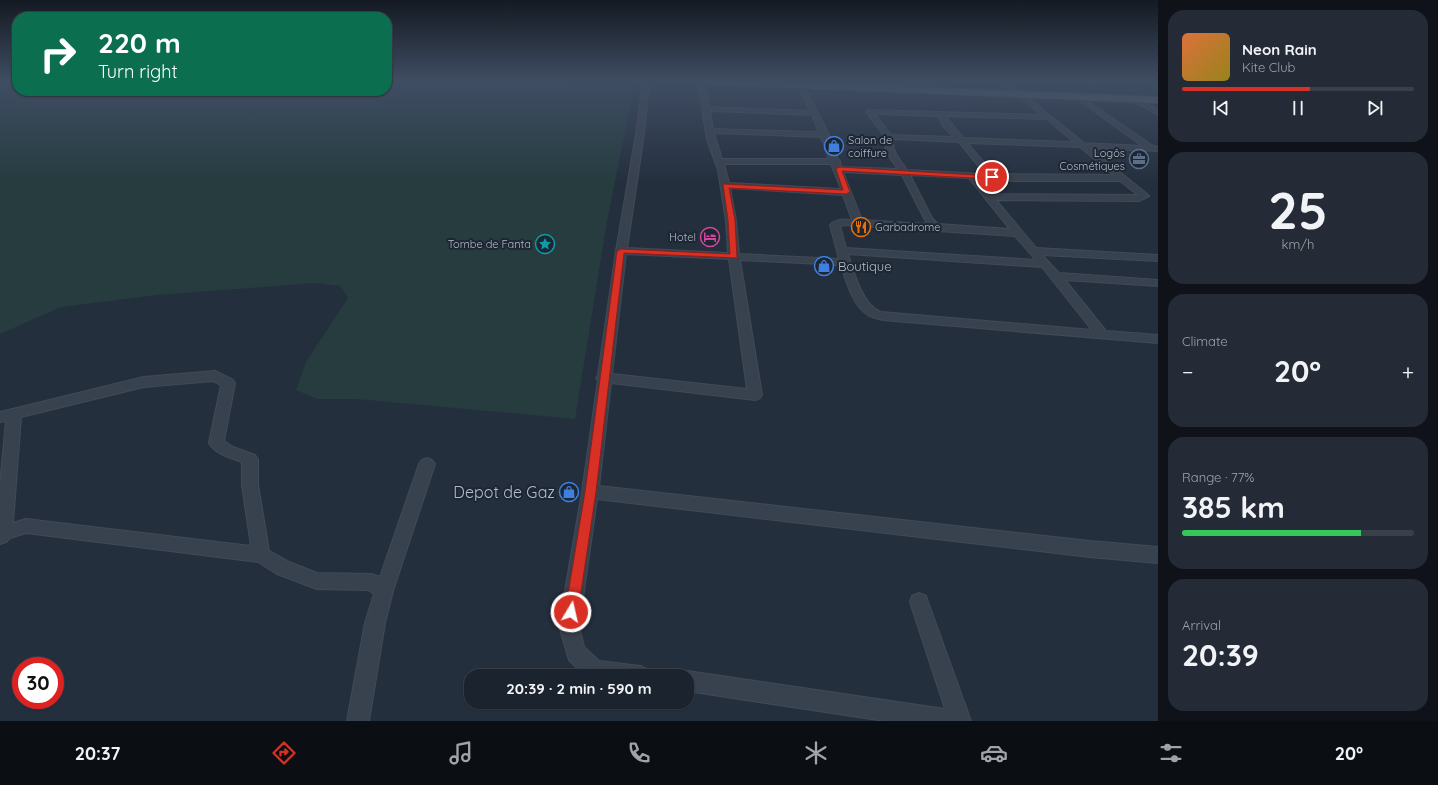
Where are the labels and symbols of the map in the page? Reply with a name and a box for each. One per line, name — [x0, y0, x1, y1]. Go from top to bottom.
place label: Salon de coiffure — [848, 133, 892, 160]
shop icon: Salon de coiffure — [823, 135, 845, 157]
place label: Logôs Cosmétiques — [1059, 146, 1125, 173]
office icon: Logôs Cosmétiques — [1128, 148, 1150, 170]
pin — [975, 160, 1009, 194]
restaurant icon: Garbadrome — [850, 216, 872, 238]
place label: Garbadrome — [875, 220, 941, 234]
hotel icon: Hotel — [699, 226, 721, 248]
place label: Hotel — [669, 230, 696, 244]
place icon: Tombe de Fanta — [534, 233, 556, 255]
place label: Tombe de Fanta — [448, 237, 531, 251]
shop icon: Boutique — [813, 255, 835, 277]
place label: Boutique — [838, 258, 892, 274]
shop icon: Depot de Gaz — [558, 481, 580, 503]
place label: Depot de Gaz — [453, 482, 555, 502]
position arrow — [550, 591, 592, 633]
speed limit sign: 30 — [12, 657, 64, 709]

